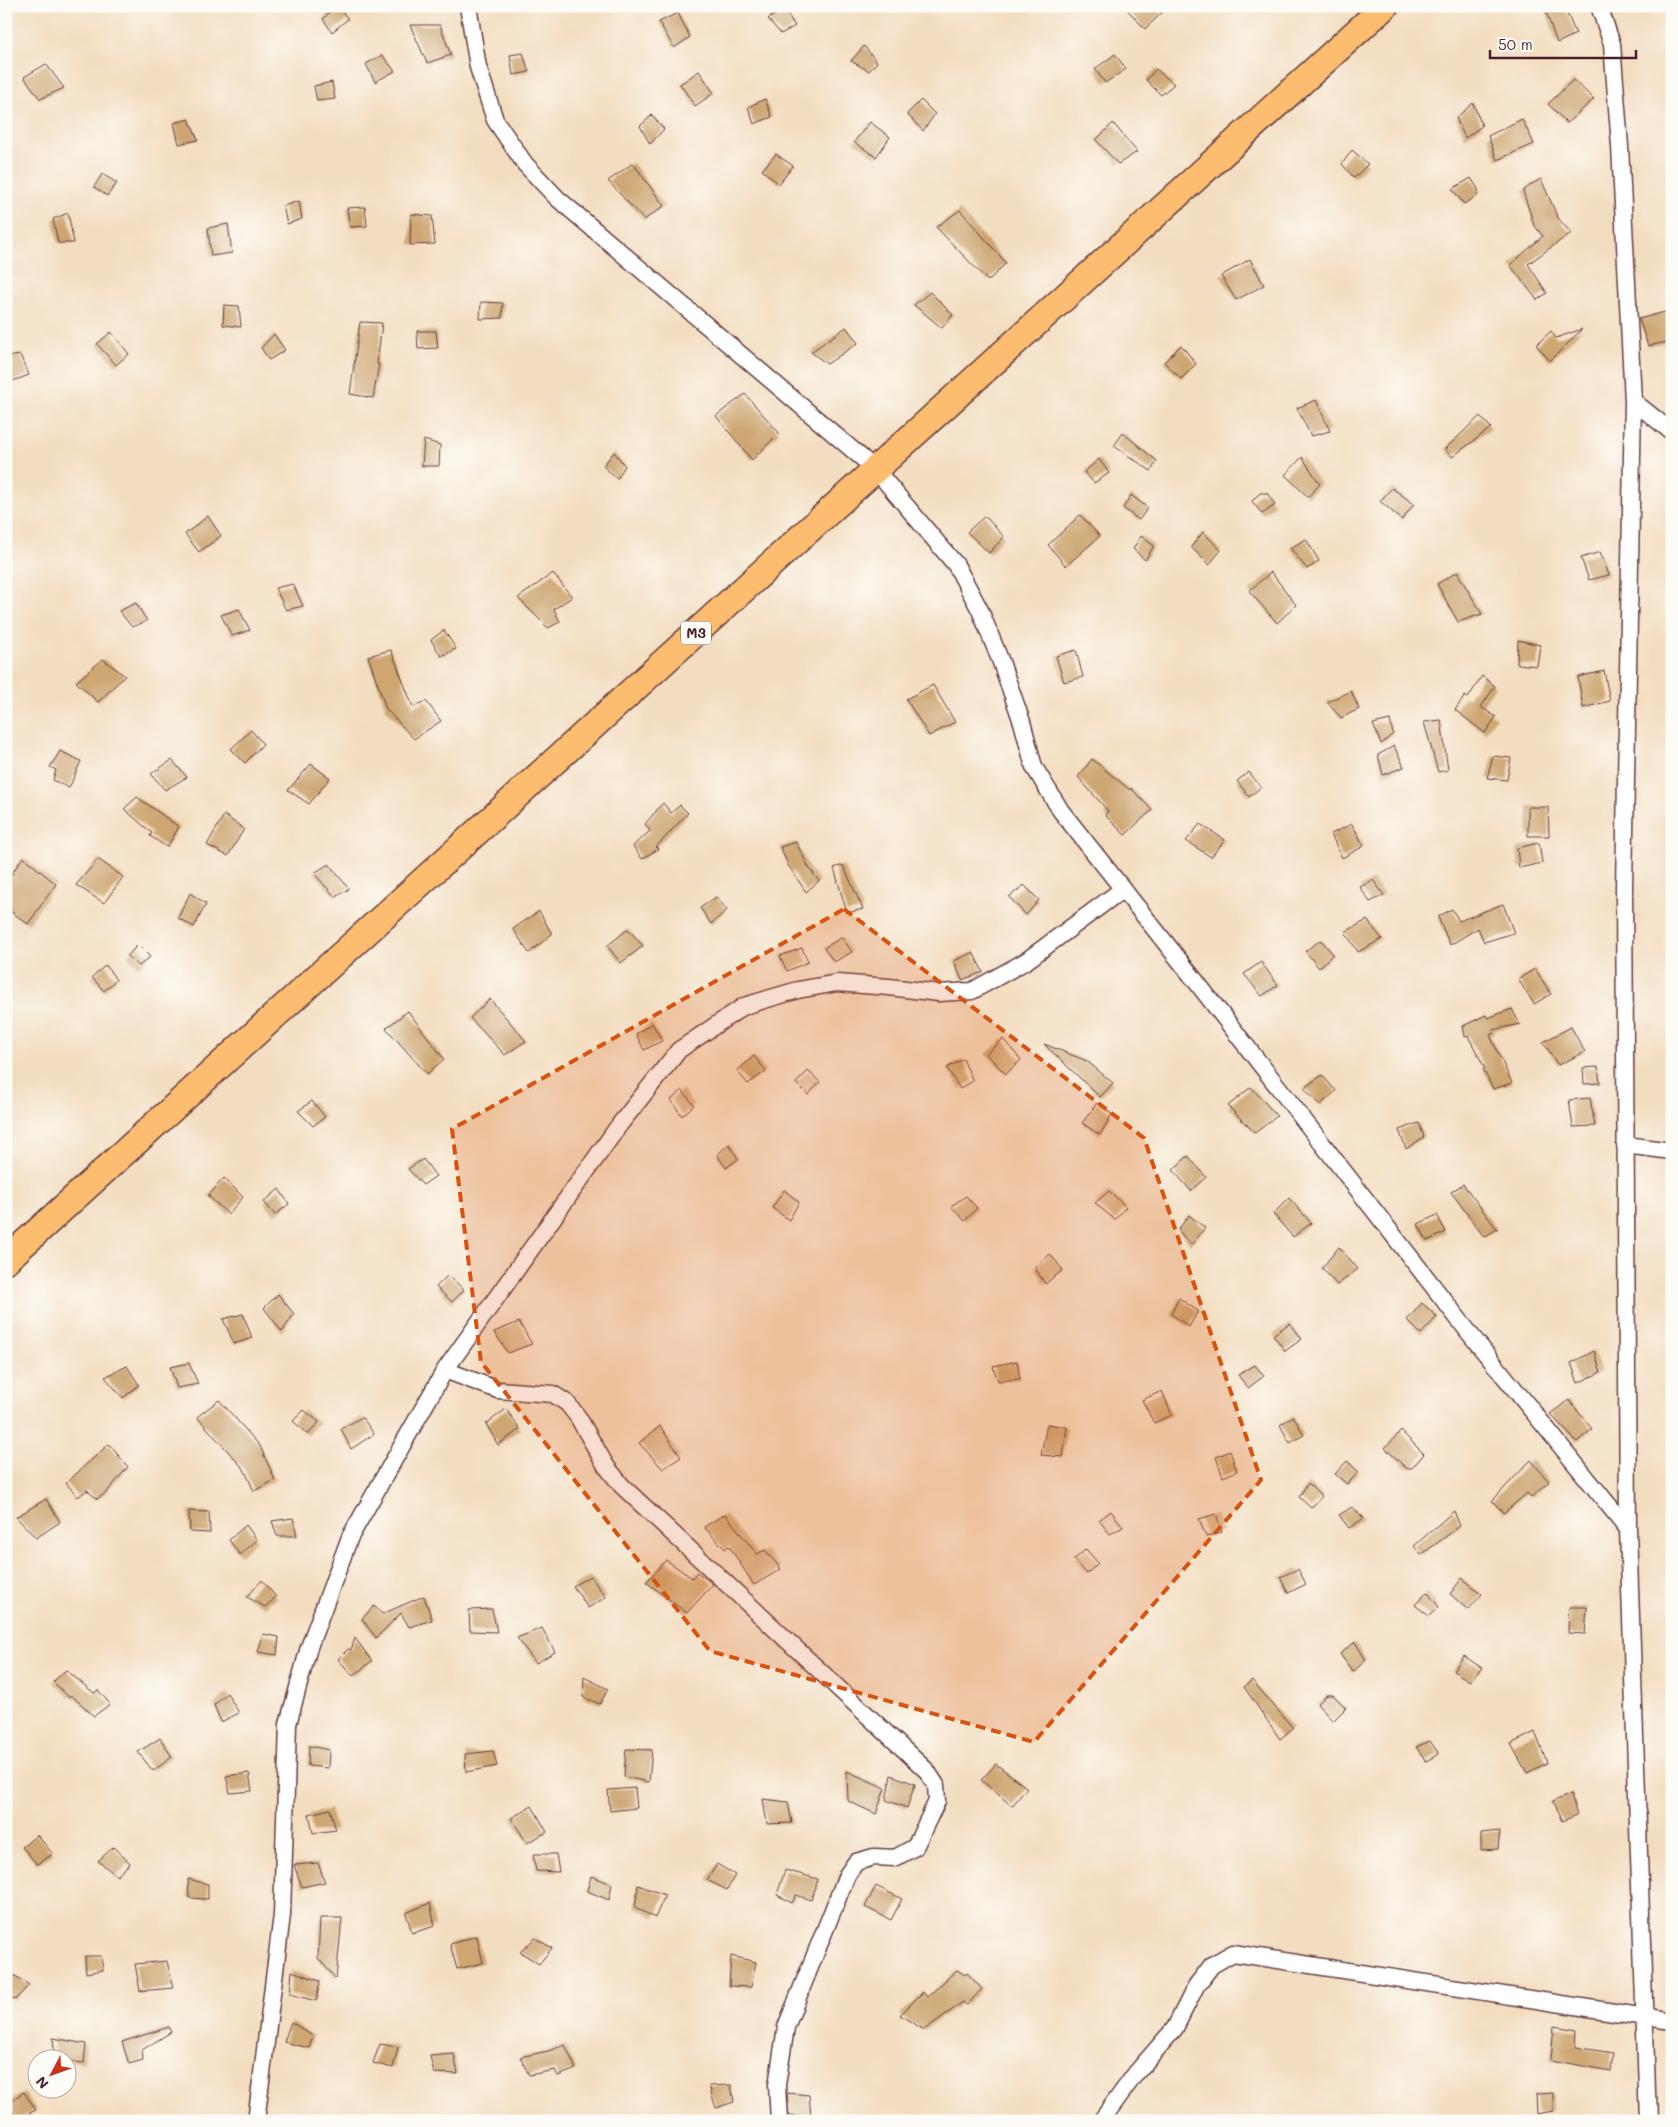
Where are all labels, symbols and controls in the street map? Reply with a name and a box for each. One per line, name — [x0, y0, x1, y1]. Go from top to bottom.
scale bar — [1490, 28, 1637, 60]
text: 50 m — [1498, 34, 1533, 54]
road number: M3 — [681, 622, 711, 644]
north arrow — [28, 2050, 78, 2100]
text: N — [31, 2073, 52, 2093]

